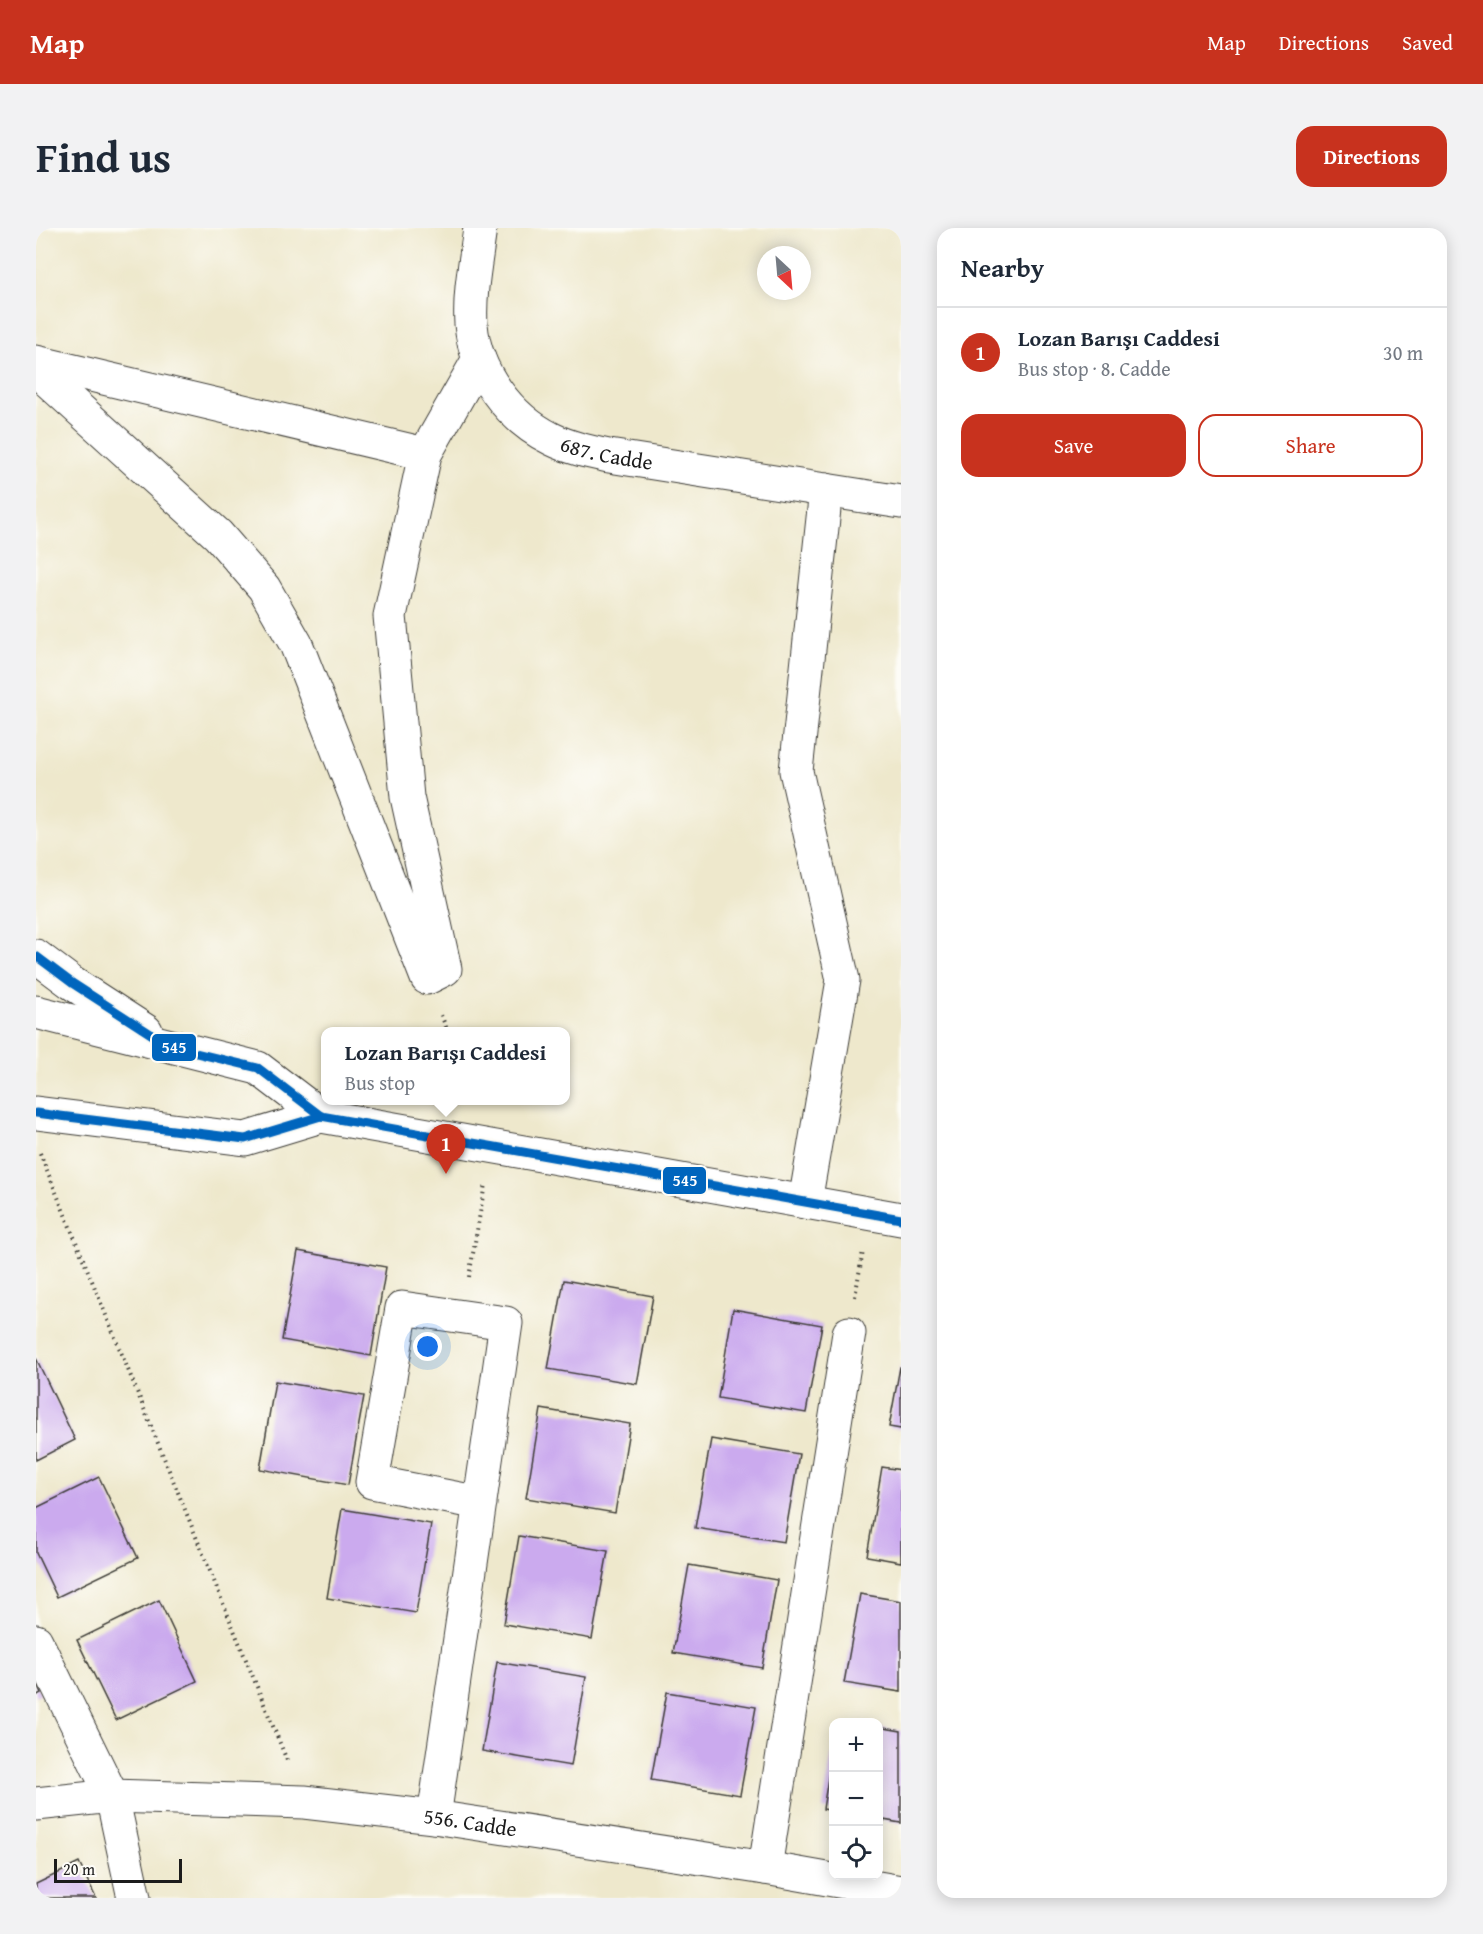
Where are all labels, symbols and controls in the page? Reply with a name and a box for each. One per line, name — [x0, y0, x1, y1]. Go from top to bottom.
text: Map — [30, 22, 84, 63]
text: Map — [1207, 27, 1246, 58]
text: Directions — [1279, 27, 1369, 58]
text: Saved — [1402, 27, 1453, 58]
text: Find us — [36, 126, 171, 187]
button: Directions — [1296, 126, 1447, 187]
north arrow — [757, 246, 811, 300]
text: Nearby — [961, 248, 1044, 287]
text: Lozan Barışı Caddesi — [1018, 322, 1220, 354]
text: 1 — [975, 338, 986, 367]
text: 30 m — [1383, 338, 1423, 367]
text: Bus stop · 8. Cadde — [1018, 354, 1171, 383]
button: Save — [961, 414, 1186, 477]
button: Share — [1198, 414, 1423, 477]
street label: 687. Cadde — [556, 428, 655, 478]
popup — [321, 1027, 570, 1105]
line badge: 545 — [151, 1033, 197, 1062]
text: 545 — [162, 1035, 186, 1059]
text: Lozan Barışı Caddesi — [345, 1036, 546, 1068]
text: Bus stop — [345, 1068, 415, 1097]
pin: 1 — [426, 1124, 466, 1174]
line badge: 545 — [662, 1166, 707, 1195]
text: 545 — [673, 1168, 697, 1192]
your location — [413, 1332, 442, 1361]
map controls — [829, 1718, 883, 1880]
button: + — [829, 1718, 883, 1772]
button: − — [829, 1772, 883, 1826]
street label: 556. Cadde — [422, 1800, 519, 1845]
button: locate — [829, 1826, 883, 1880]
scale bar — [54, 1856, 182, 1884]
text: 20 m — [63, 1857, 95, 1881]

